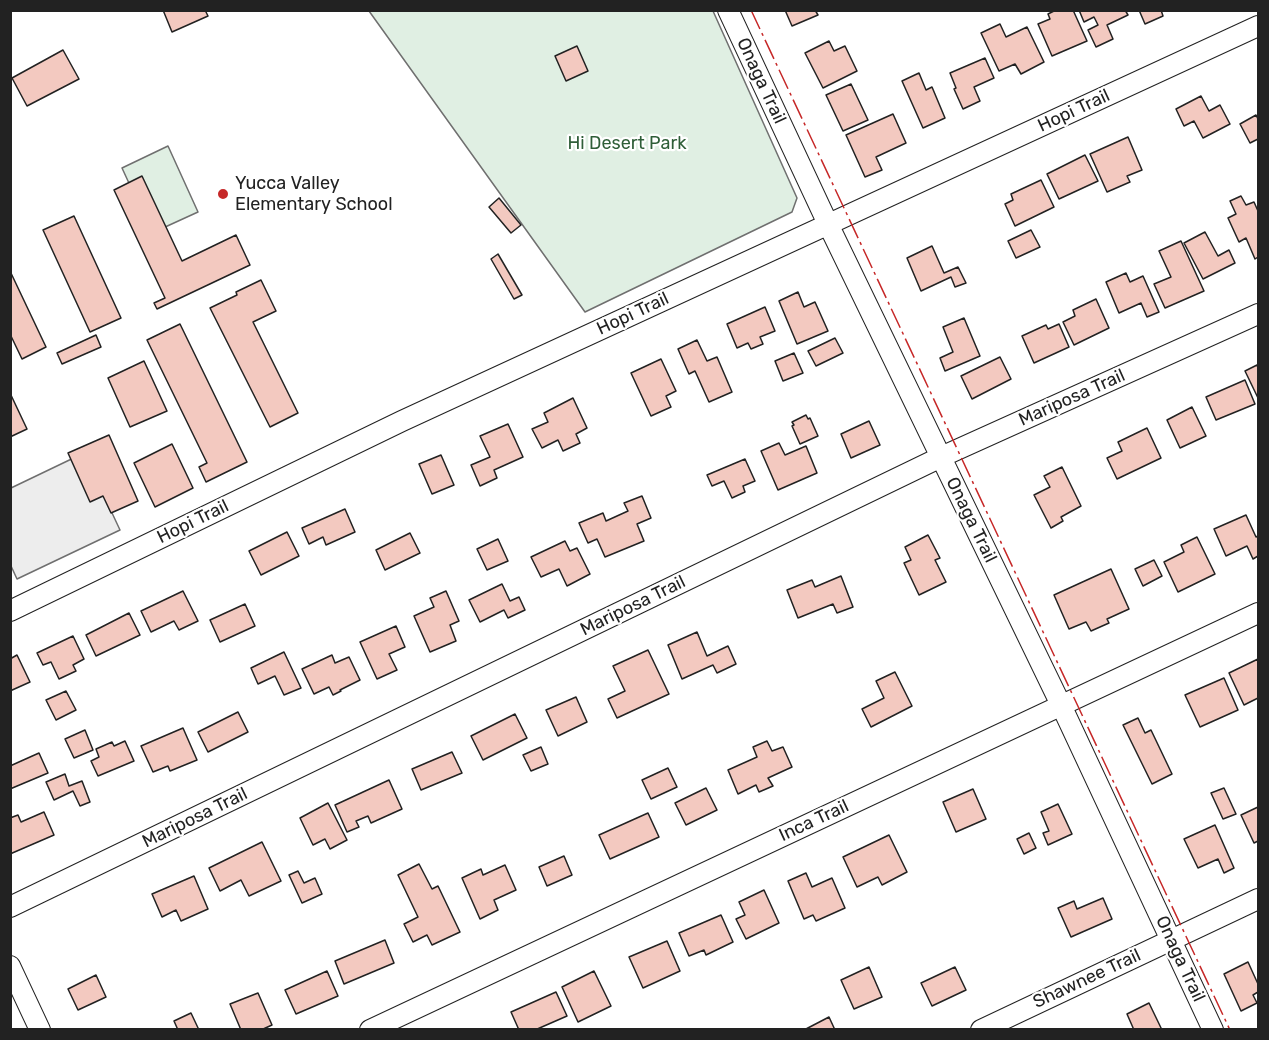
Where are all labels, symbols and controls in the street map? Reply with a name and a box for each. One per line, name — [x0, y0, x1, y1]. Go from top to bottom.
street label: Onaga Trail — [732, 35, 790, 127]
street label: Hopi Trail — [1035, 85, 1113, 137]
park label: Hi Desert Park — [567, 133, 687, 155]
place label: Yucca Valley Elementary School — [235, 173, 393, 216]
marker: Yucca Valley Elementary School — [216, 187, 230, 201]
street label: Hopi Trail — [594, 288, 672, 340]
street label: Mariposa Trail — [1015, 365, 1129, 431]
street label: Onaga Trail — [941, 474, 1001, 566]
street label: Hopi Trail — [154, 495, 232, 549]
street label: Mariposa Trail — [577, 571, 689, 641]
street label: Mariposa Trail — [139, 783, 251, 853]
street label: Inca Trail — [776, 795, 852, 847]
street label: Onaga Trail — [1151, 913, 1209, 1005]
street label: Shawnee Trail — [1030, 945, 1144, 1013]

